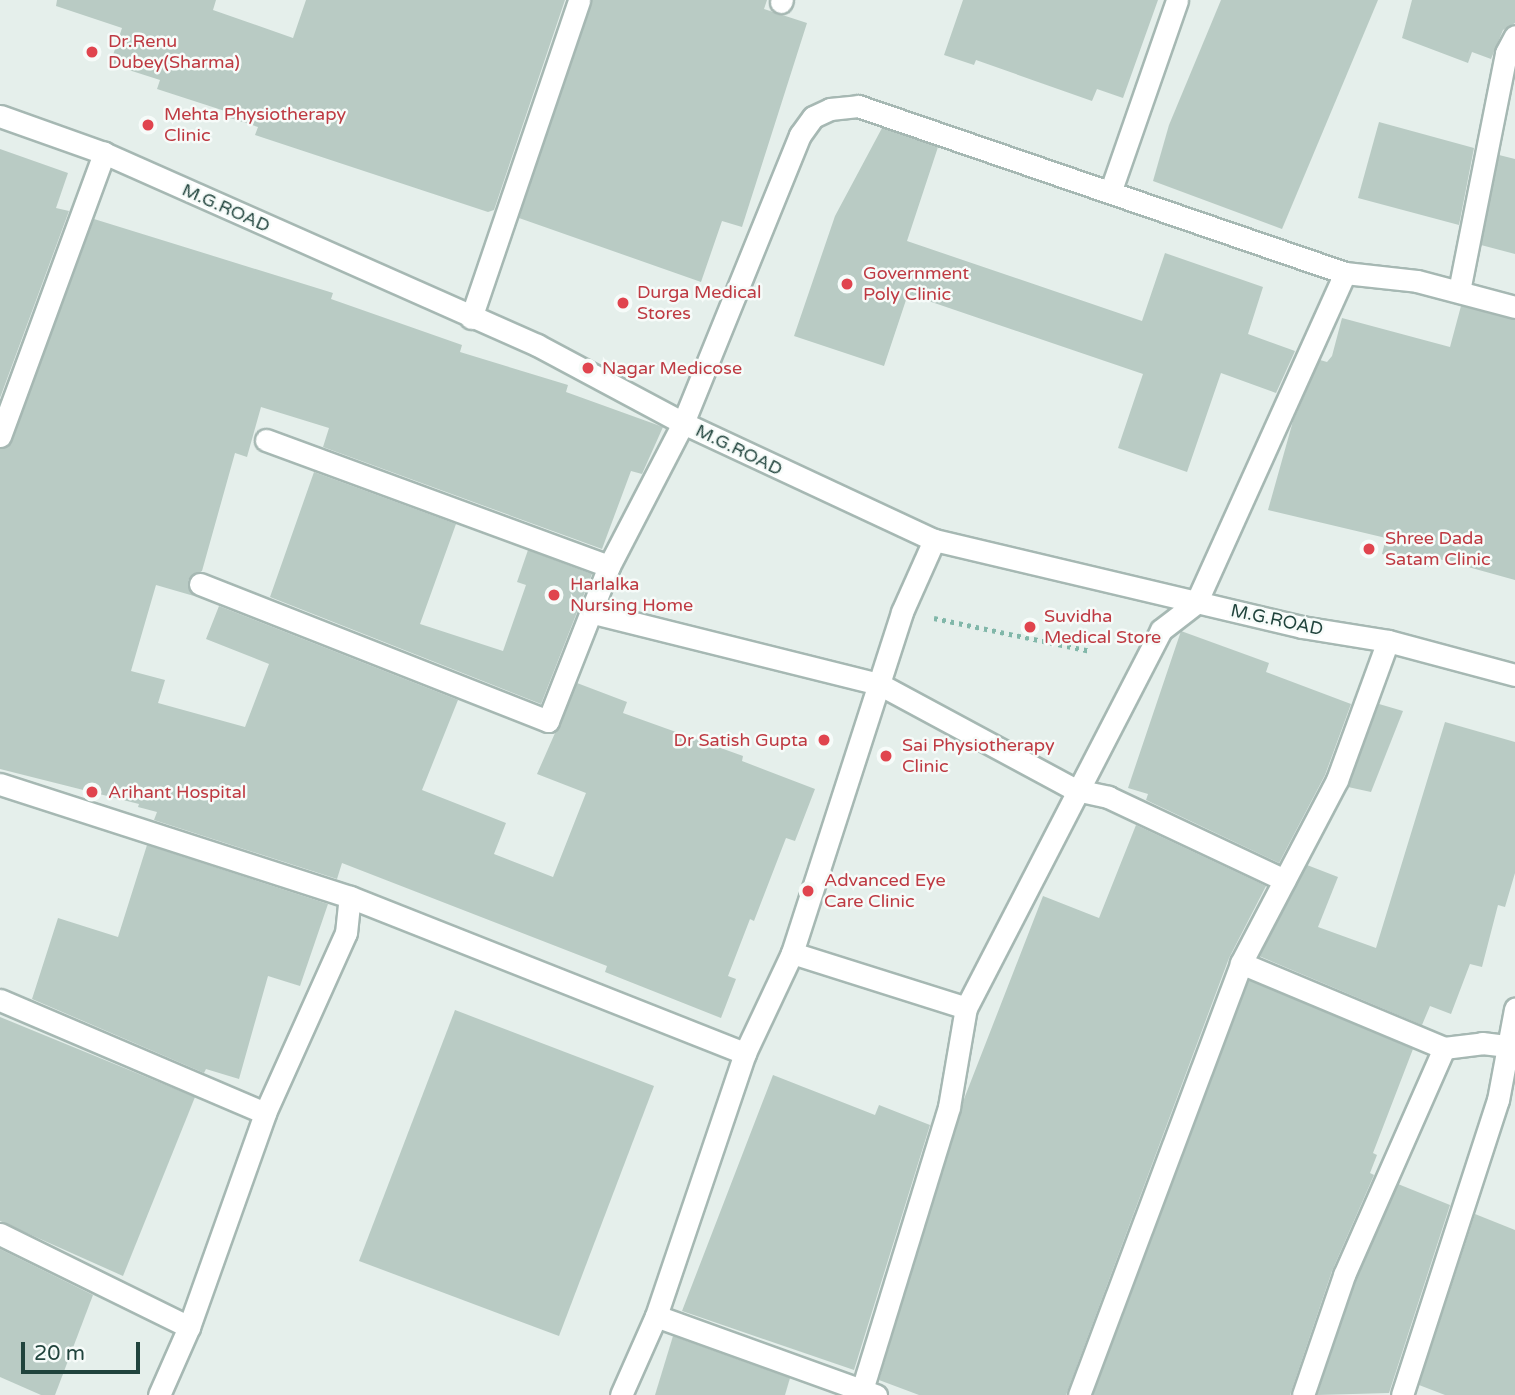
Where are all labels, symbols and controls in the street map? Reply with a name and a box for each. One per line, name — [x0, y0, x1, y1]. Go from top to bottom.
place label: Dr.Renu Dubey(Sharma) — [108, 31, 240, 74]
marker: Dr.Renu Dubey(Sharma) — [82, 42, 102, 62]
place label: Mehta Physiotherapy Clinic — [164, 104, 346, 146]
marker: Mehta Physiotherapy Clinic — [138, 115, 158, 135]
street label: M.G.ROAD — [179, 179, 273, 237]
place label: Government Poly Clinic — [863, 263, 969, 306]
marker: Government Poly Clinic — [837, 274, 857, 294]
place label: Durga Medical Stores — [637, 282, 761, 324]
marker: Durga Medical Stores — [615, 295, 631, 311]
place label: Nagar Medicose — [602, 357, 742, 379]
marker: Nagar Medicose — [580, 360, 596, 376]
street label: M.G.ROAD — [692, 420, 786, 480]
place label: Shree Dada Satam Clinic — [1385, 528, 1491, 570]
marker: Shree Dada Satam Clinic — [1359, 539, 1379, 559]
place label: Harlalka Nursing Home — [570, 574, 693, 616]
marker: Harlalka Nursing Home — [544, 585, 564, 605]
street label: M.G.ROAD — [1229, 600, 1325, 640]
place label: Suvidha Medical Store — [1044, 606, 1161, 648]
marker: Suvidha Medical Store — [1022, 619, 1038, 635]
place label: Dr Satish Gupta — [674, 729, 808, 751]
marker: Dr Satish Gupta — [814, 730, 834, 750]
place label: Sai Physiotherapy Clinic — [902, 735, 1055, 778]
marker: Sai Physiotherapy Clinic — [876, 746, 896, 766]
place label: Arihant Hospital — [108, 781, 246, 803]
marker: Arihant Hospital — [82, 782, 102, 802]
place label: Advanced Eye Care Clinic — [824, 870, 946, 912]
marker: Advanced Eye Care Clinic — [798, 881, 818, 901]
scale bar — [24, 1328, 144, 1372]
text: 20 m — [34, 1341, 85, 1366]

